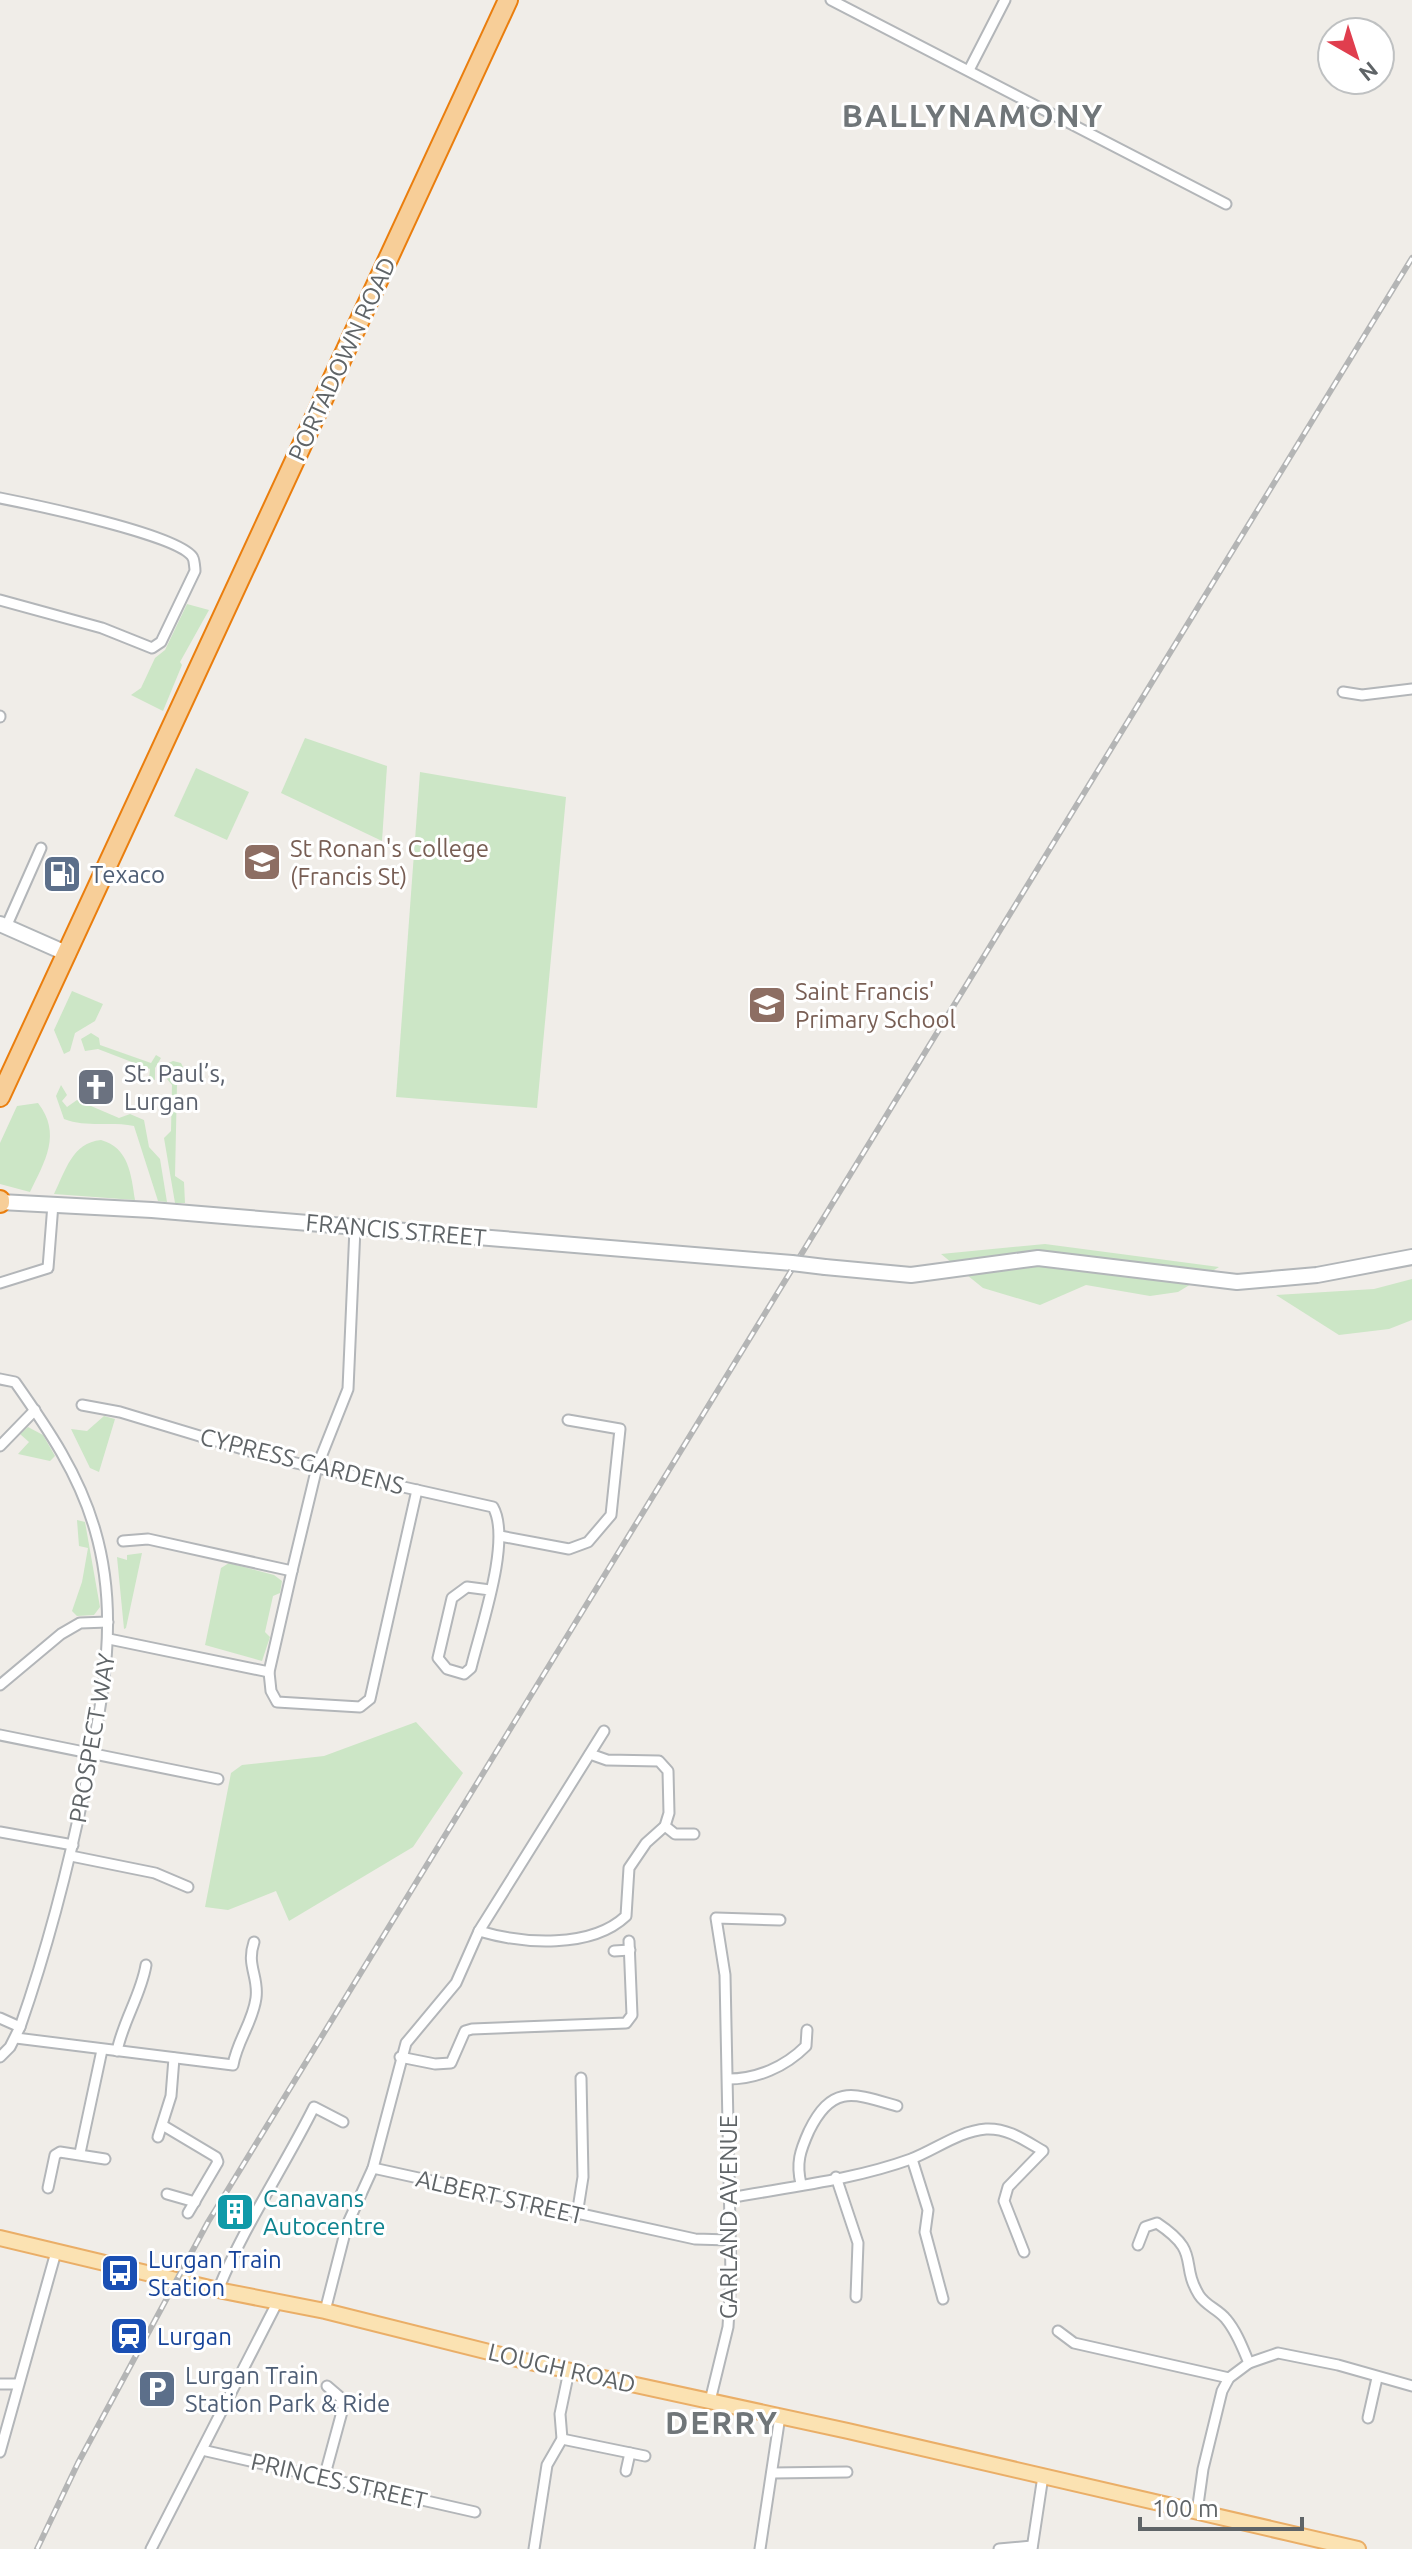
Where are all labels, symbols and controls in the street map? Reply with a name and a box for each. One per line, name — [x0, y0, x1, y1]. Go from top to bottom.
north arrow — [1316, 16, 1396, 96]
text: N — [1355, 57, 1383, 87]
district label: BALLYNAMONY — [842, 97, 1104, 133]
street label: PORTADOWN ROAD — [283, 253, 401, 465]
place label: St Ronan's College (Francis St) — [290, 835, 489, 890]
school or university icon: St Ronan's College (Francis St) — [241, 841, 283, 883]
fuel station icon: Texaco — [41, 853, 83, 895]
place label: Texaco — [90, 861, 165, 888]
place label: Saint Francis' Primary School — [795, 978, 956, 1033]
school or university icon: Saint Francis' Primary School — [746, 984, 788, 1026]
place label: St. Paul’s, Lurgan — [124, 1060, 226, 1115]
church icon: St. Paul’s, Lurgan — [75, 1066, 117, 1108]
street label: FRANCIS STREET — [305, 1209, 487, 1251]
street label: CYPRESS GARDENS — [197, 1423, 407, 1499]
street label: PROSPECT WAY — [64, 1651, 120, 1825]
street label: GARLAND AVENUE — [715, 2115, 742, 2319]
street label: ALBERT STREET — [413, 2165, 587, 2229]
place label: Canavans Autocentre — [263, 2185, 386, 2240]
building icon: Canavans Autocentre — [214, 2191, 256, 2233]
place label: Lurgan Train Station — [148, 2246, 282, 2301]
bus stop icon: Lurgan Train Station — [99, 2252, 141, 2294]
station icon: Lurgan — [108, 2315, 150, 2357]
place label: Lurgan — [157, 2323, 232, 2350]
street label: LOUGH ROAD — [486, 2338, 638, 2398]
place label: Lurgan Train Station Park & Ride — [185, 2362, 390, 2417]
parking icon: Lurgan Train Station Park & Ride — [136, 2368, 178, 2410]
district label: DERRY — [665, 2404, 779, 2440]
street label: PRINCES STREET — [248, 2448, 430, 2514]
scale bar — [1140, 2481, 1302, 2531]
text: 100 m — [1152, 2495, 1219, 2522]

